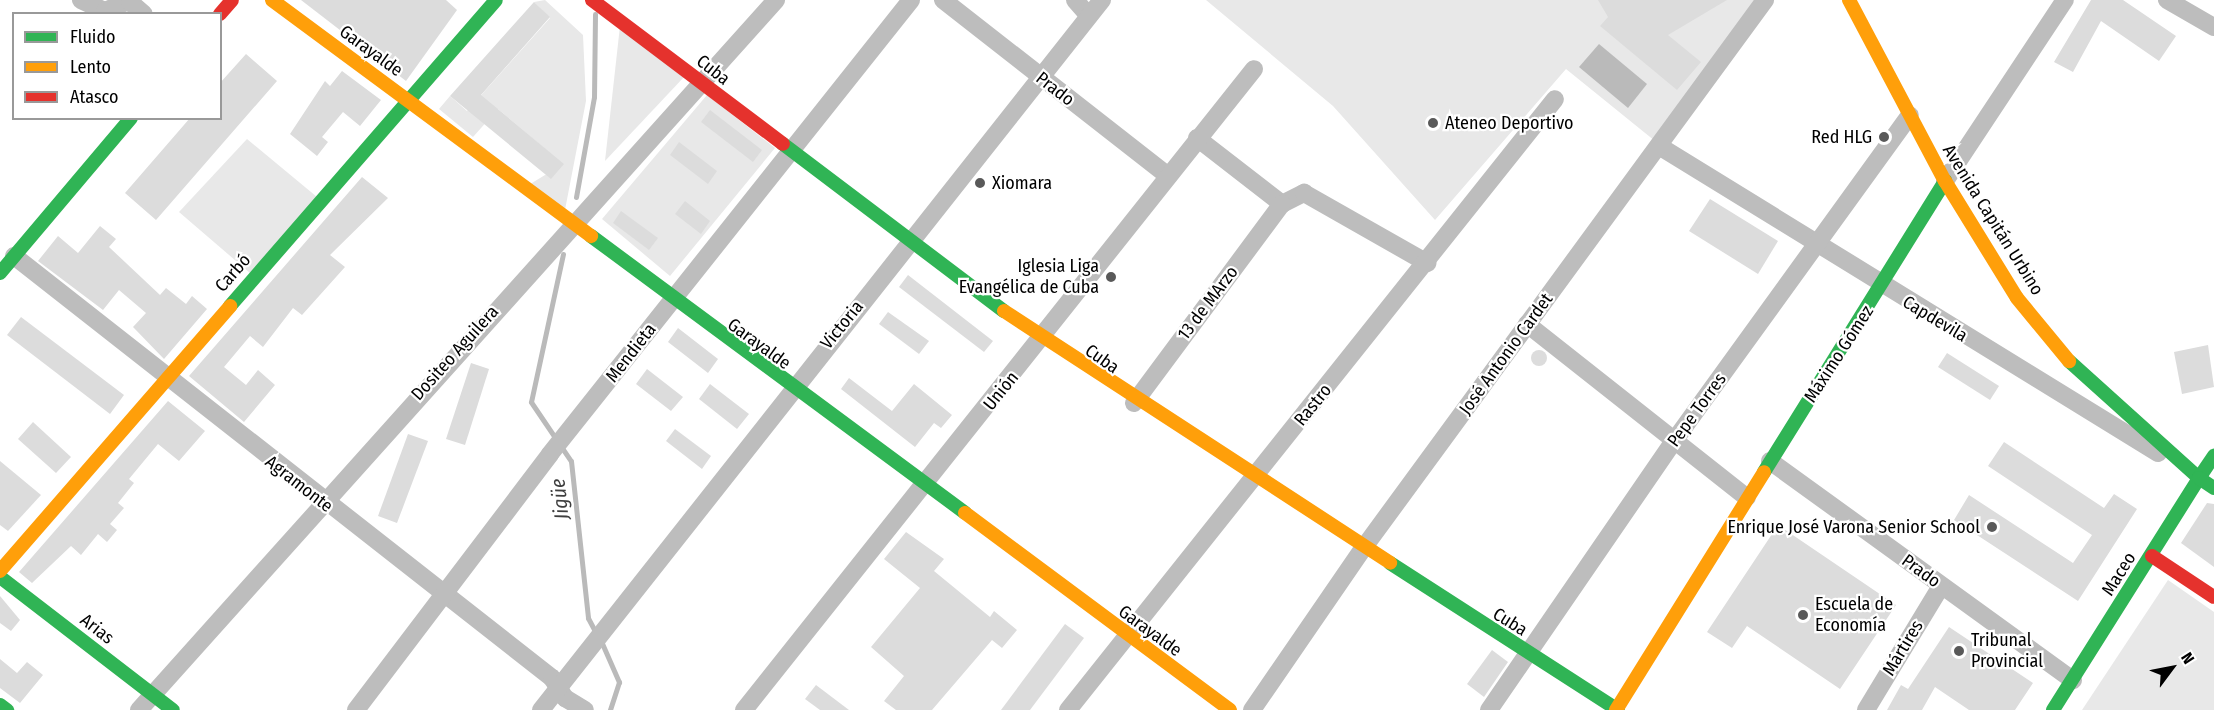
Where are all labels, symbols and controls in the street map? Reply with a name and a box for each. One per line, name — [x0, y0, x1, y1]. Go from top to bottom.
legend — [12, 12, 222, 120]
street label: Garayalde — [335, 21, 407, 81]
text: Fluido — [70, 26, 116, 48]
street label: Cuba — [692, 50, 734, 90]
text: Lento — [70, 56, 111, 78]
street label: Prado — [1032, 67, 1078, 111]
text: Atasco — [70, 86, 118, 108]
place label: Ateneo Deportivo — [1445, 112, 1574, 134]
marker: Ateneo Deportivo — [1426, 116, 1440, 130]
place label: Red HLG — [1811, 126, 1872, 148]
marker: Red HLG — [1877, 130, 1891, 144]
street label: Avenida Capitán Urbino — [1938, 141, 2048, 299]
place label: Xiomara — [992, 172, 1052, 194]
marker: Xiomara — [973, 176, 987, 190]
street label: Carbó — [211, 250, 255, 296]
place label: Iglesia Liga Evangélica de Cuba — [959, 256, 1099, 298]
street label: 13 de MArzo — [1173, 262, 1243, 344]
marker: Iglesia Liga Evangélica de Cuba — [1104, 270, 1118, 284]
street label: José Antonio Cardet — [1455, 289, 1557, 419]
street label: Capdevila — [1899, 291, 1971, 347]
street label: Victoria — [816, 296, 868, 354]
street label: Dositeo Aguilera — [407, 301, 503, 405]
street label: Máximo Gómez — [1800, 302, 1878, 406]
street label: Garayalde — [723, 314, 795, 374]
street label: Mendieta — [601, 319, 661, 387]
street label: Cuba — [1081, 340, 1123, 378]
street label: Unión — [979, 367, 1023, 415]
street label: Pepe Torres — [1663, 369, 1731, 451]
street label: Rastro — [1290, 380, 1336, 430]
street label: Agramonte — [261, 451, 337, 517]
water label: Jigüe — [546, 477, 574, 521]
place label: Enrique José Varona Senior School — [1727, 516, 1980, 538]
marker: Enrique José Varona Senior School — [1985, 520, 1999, 534]
street label: Maceo — [2097, 548, 2141, 600]
street label: Prado — [1897, 550, 1945, 592]
place label: Escuela de Economía — [1815, 594, 1893, 636]
street label: Garayalde — [1114, 601, 1186, 661]
street label: Cuba — [1489, 603, 1531, 641]
marker: Escuela de Economía — [1796, 608, 1810, 622]
street label: Arias — [76, 609, 118, 649]
street label: Mártires — [1878, 616, 1928, 680]
place label: Tribunal Provincial — [1971, 630, 2043, 672]
north arrow — [2142, 638, 2202, 698]
marker: Tribunal Provincial — [1952, 644, 1966, 658]
text: N — [2177, 649, 2198, 667]

